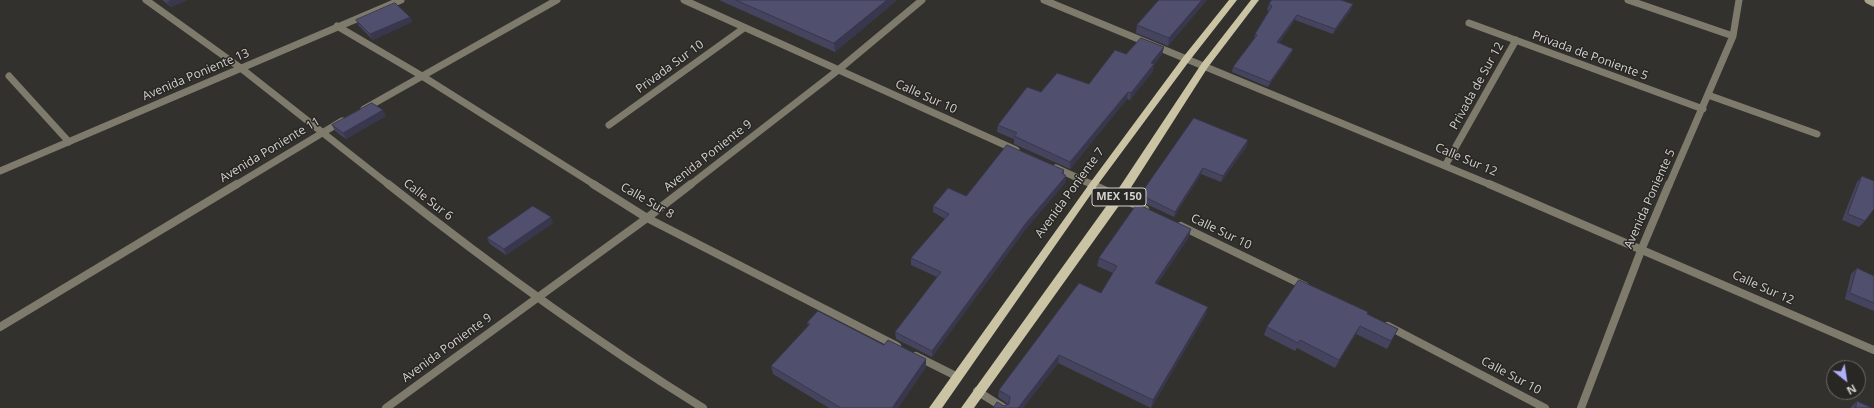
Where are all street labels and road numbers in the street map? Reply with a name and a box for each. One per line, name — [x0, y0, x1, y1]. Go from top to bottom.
street label: Privada de Poniente 5 — [1530, 28, 1650, 84]
street label: Privada Sur 10 — [633, 37, 707, 97]
street label: Privada de Sur 12 — [1447, 40, 1507, 132]
street label: Avenida Poniente 13 — [140, 46, 252, 104]
street label: Calle Sur 10 — [893, 77, 959, 117]
street label: Avenida Poniente 11 — [217, 114, 323, 186]
street label: Avenida Poniente 9 — [661, 117, 755, 195]
street label: Calle Sur 12 — [1433, 141, 1499, 179]
street label: Avenida Poniente 7 — [1033, 145, 1107, 241]
street label: Avenida Poniente 5 — [1622, 147, 1678, 251]
street label: Calle Sur 6 — [400, 176, 456, 224]
street label: Calle Sur 8 — [618, 180, 676, 222]
road number: MEX 150 — [1092, 188, 1146, 206]
street label: Calle Sur 10 — [1188, 211, 1254, 253]
street label: Calle Sur 12 — [1730, 268, 1796, 308]
street label: Avenida Poniente 9 — [399, 311, 495, 385]
street label: Calle Sur 10 — [1479, 354, 1543, 398]

